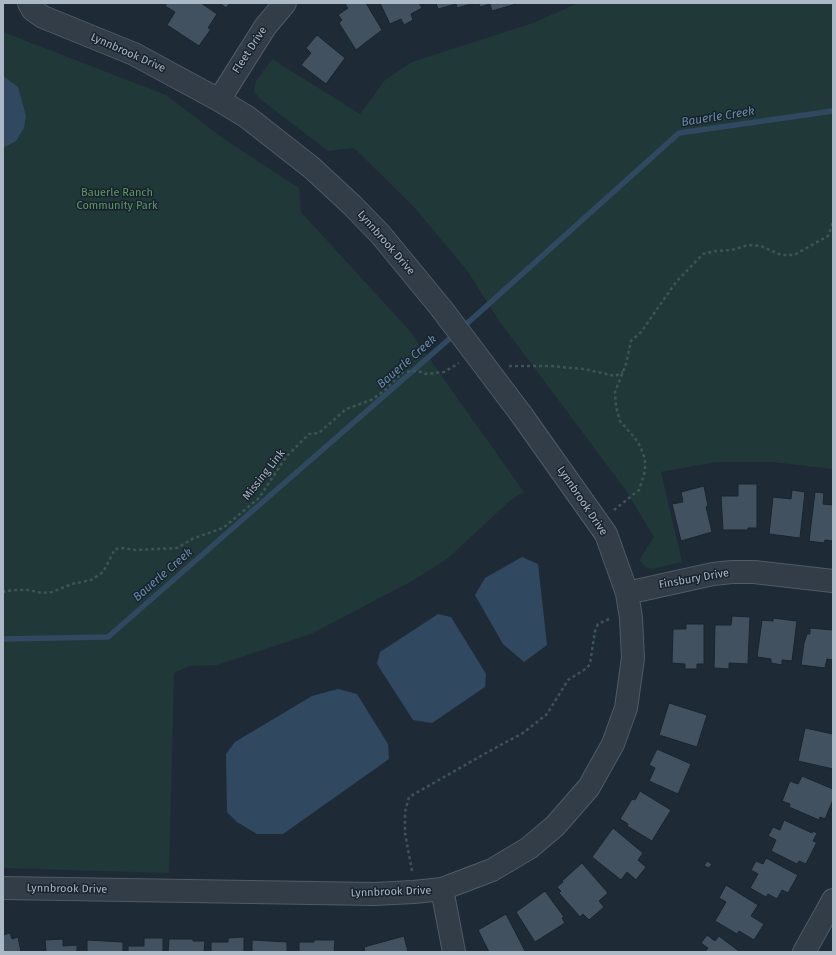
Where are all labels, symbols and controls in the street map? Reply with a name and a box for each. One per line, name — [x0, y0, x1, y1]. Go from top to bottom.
street label: Fleet Drive — [230, 24, 270, 76]
street label: Lynnbrook Drive — [88, 31, 168, 75]
water label: Bauerle Creek — [680, 104, 756, 130]
park label: Bauerle Ranch Community Park — [76, 186, 158, 212]
street label: Lynnbrook Drive — [355, 208, 417, 278]
water label: Bauerle Creek — [374, 332, 440, 392]
street label: Missing Link — [240, 447, 288, 503]
street label: Lynnbrook Drive — [554, 464, 610, 538]
water label: Bauerle Creek — [130, 545, 196, 605]
street label: Finsbury Drive — [658, 566, 730, 592]
street label: Lynnbrook Drive — [27, 882, 107, 896]
street label: Lynnbrook Drive — [350, 884, 432, 900]

